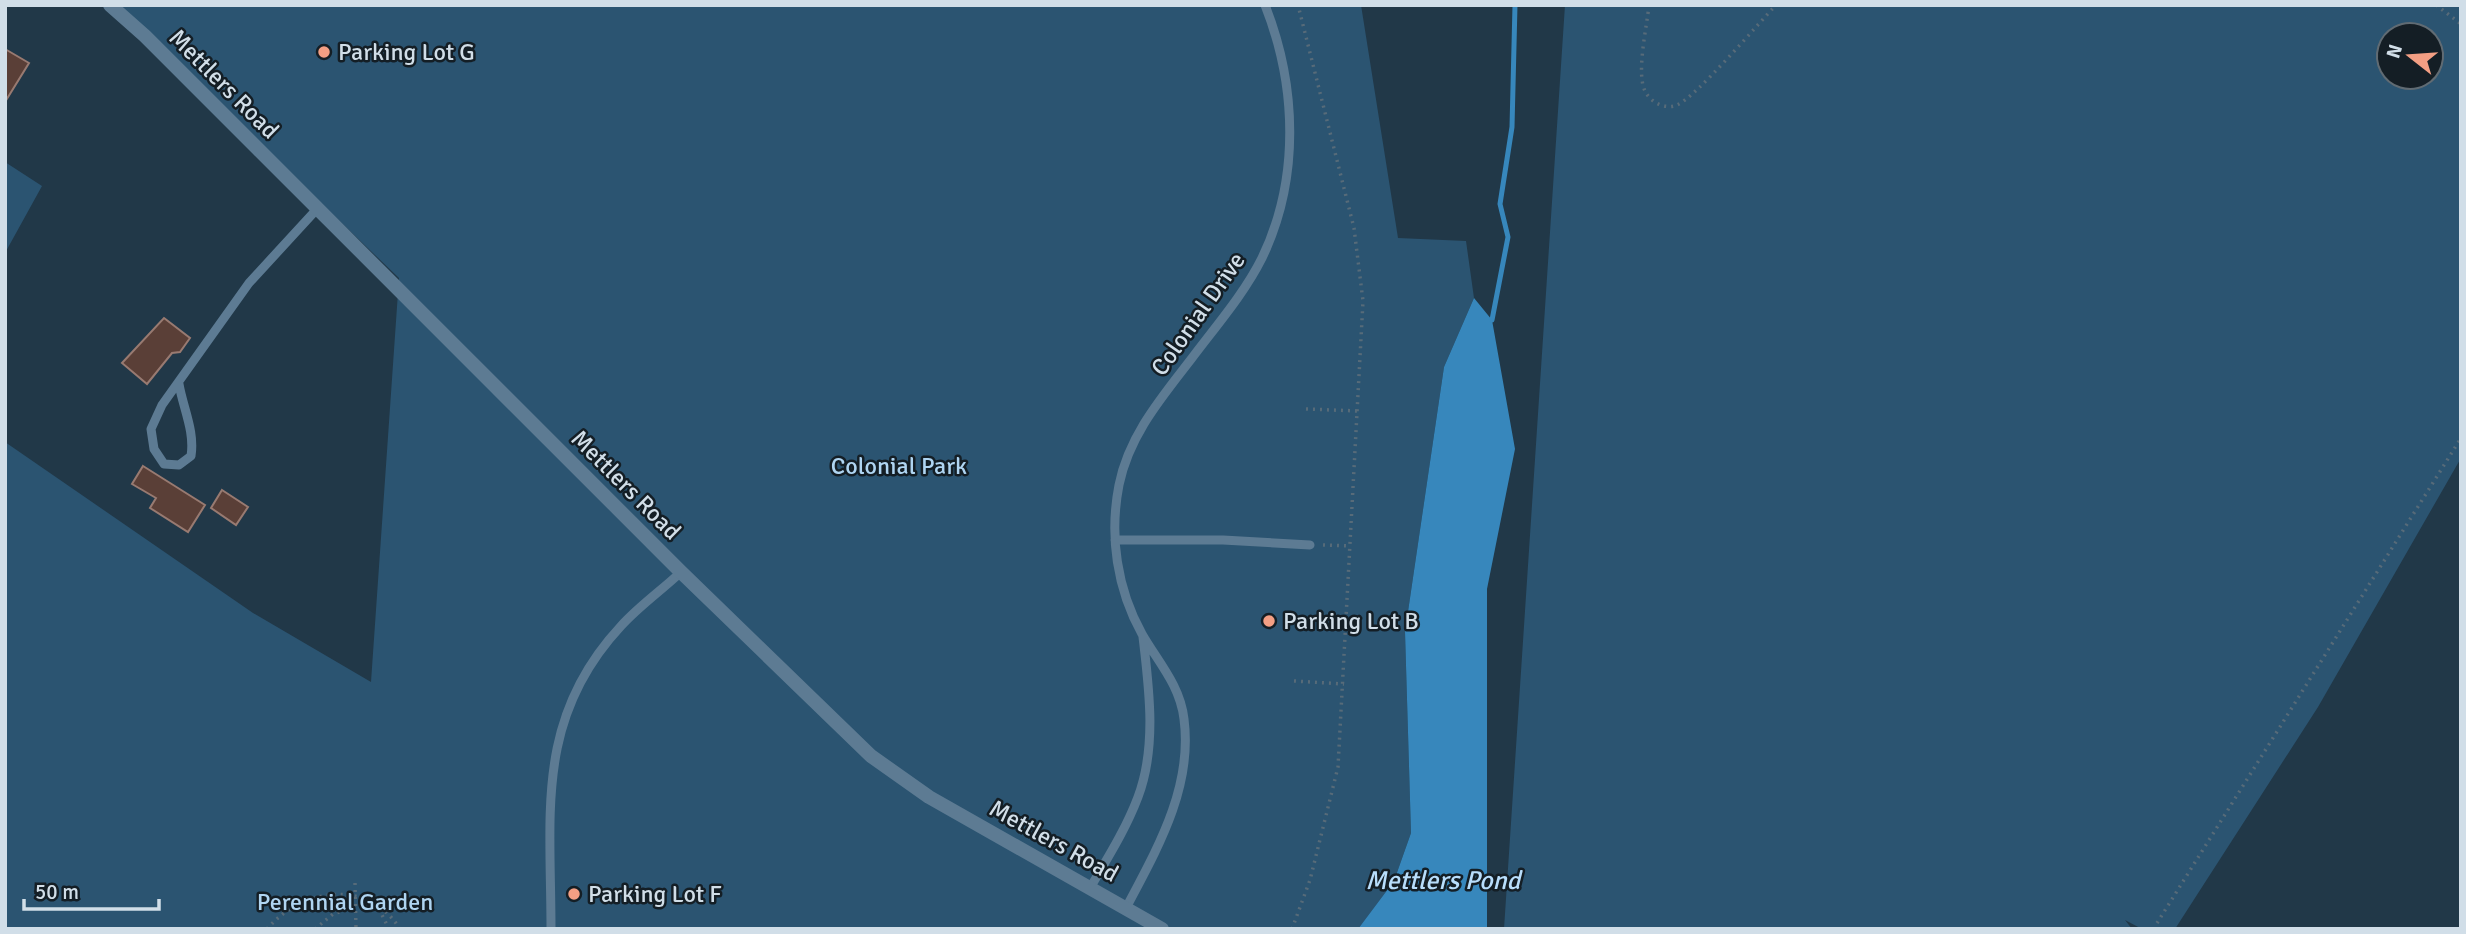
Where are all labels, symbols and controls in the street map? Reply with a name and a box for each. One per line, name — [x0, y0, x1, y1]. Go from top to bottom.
north arrow — [2375, 21, 2445, 91]
street label: Mettlers Road — [163, 23, 285, 145]
place label: Parking Lot G — [338, 37, 475, 67]
text: N — [2381, 41, 2408, 61]
marker: Parking Lot G — [316, 44, 332, 60]
street label: Colonial Drive — [1144, 246, 1252, 382]
street label: Mettlers Road — [565, 424, 687, 546]
park label: Colonial Park — [831, 451, 967, 481]
place label: Parking Lot B — [1283, 606, 1419, 636]
marker: Parking Lot B — [1261, 613, 1277, 629]
street label: Mettlers Road — [984, 793, 1124, 889]
water label: Mettlers Pond — [1366, 865, 1524, 897]
scale bar — [24, 867, 159, 911]
text: 50 m — [35, 879, 79, 905]
place label: Parking Lot F — [588, 879, 722, 909]
marker: Parking Lot F — [566, 886, 582, 902]
park label: Perennial Garden — [257, 887, 433, 917]

